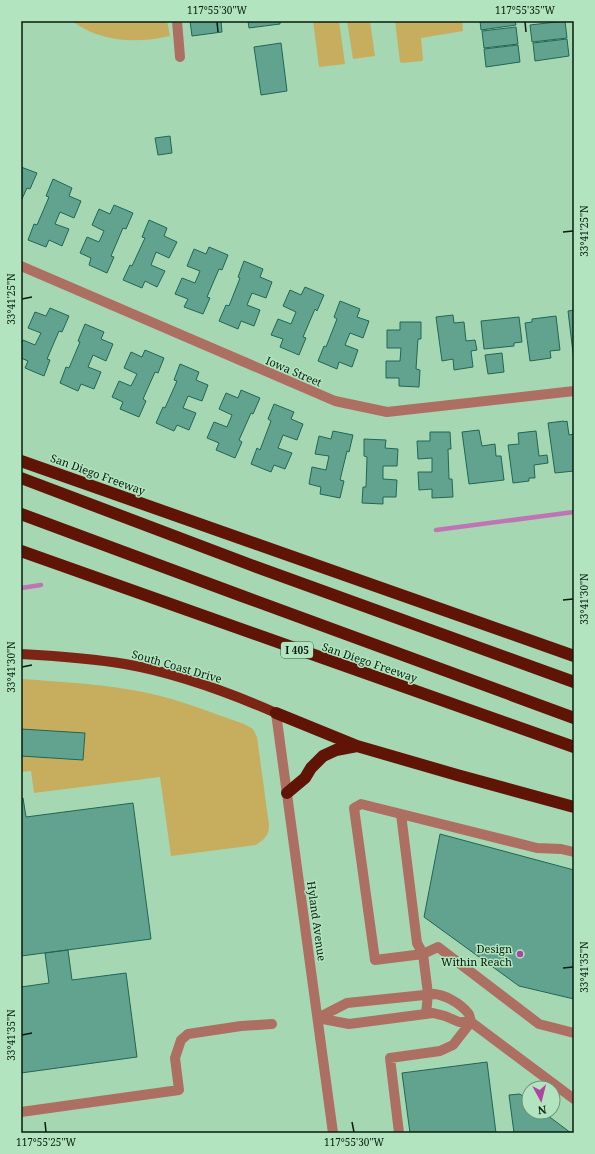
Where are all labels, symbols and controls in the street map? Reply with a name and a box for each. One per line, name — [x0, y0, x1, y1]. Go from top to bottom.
text: 117°55'30"W — [187, 3, 247, 17]
text: 117°55'35"W — [495, 3, 555, 17]
text: 33°41'25"N — [577, 205, 591, 257]
text: 33°41'25"N — [4, 273, 18, 325]
street label: Iowa Street — [264, 352, 324, 390]
street label: San Diego Freeway — [49, 450, 148, 498]
text: 33°41'30"N — [577, 573, 591, 625]
street label: San Diego Freeway — [320, 639, 420, 686]
text: 33°41'30"N — [4, 641, 18, 693]
road number: I 405 — [281, 642, 313, 658]
street label: South Coast Drive — [130, 646, 224, 686]
street label: Hyland Avenue — [304, 880, 330, 962]
place label: Design Within Reach — [441, 941, 512, 969]
text: 33°41'35"N — [577, 941, 591, 993]
marker: Design Within Reach — [515, 949, 525, 959]
text: 33°41'35"N — [4, 1009, 18, 1061]
north arrow — [521, 1080, 561, 1120]
text: N — [537, 1102, 547, 1118]
text: 117°55'25"W — [16, 1135, 76, 1149]
text: 117°55'30"W — [324, 1135, 384, 1149]

